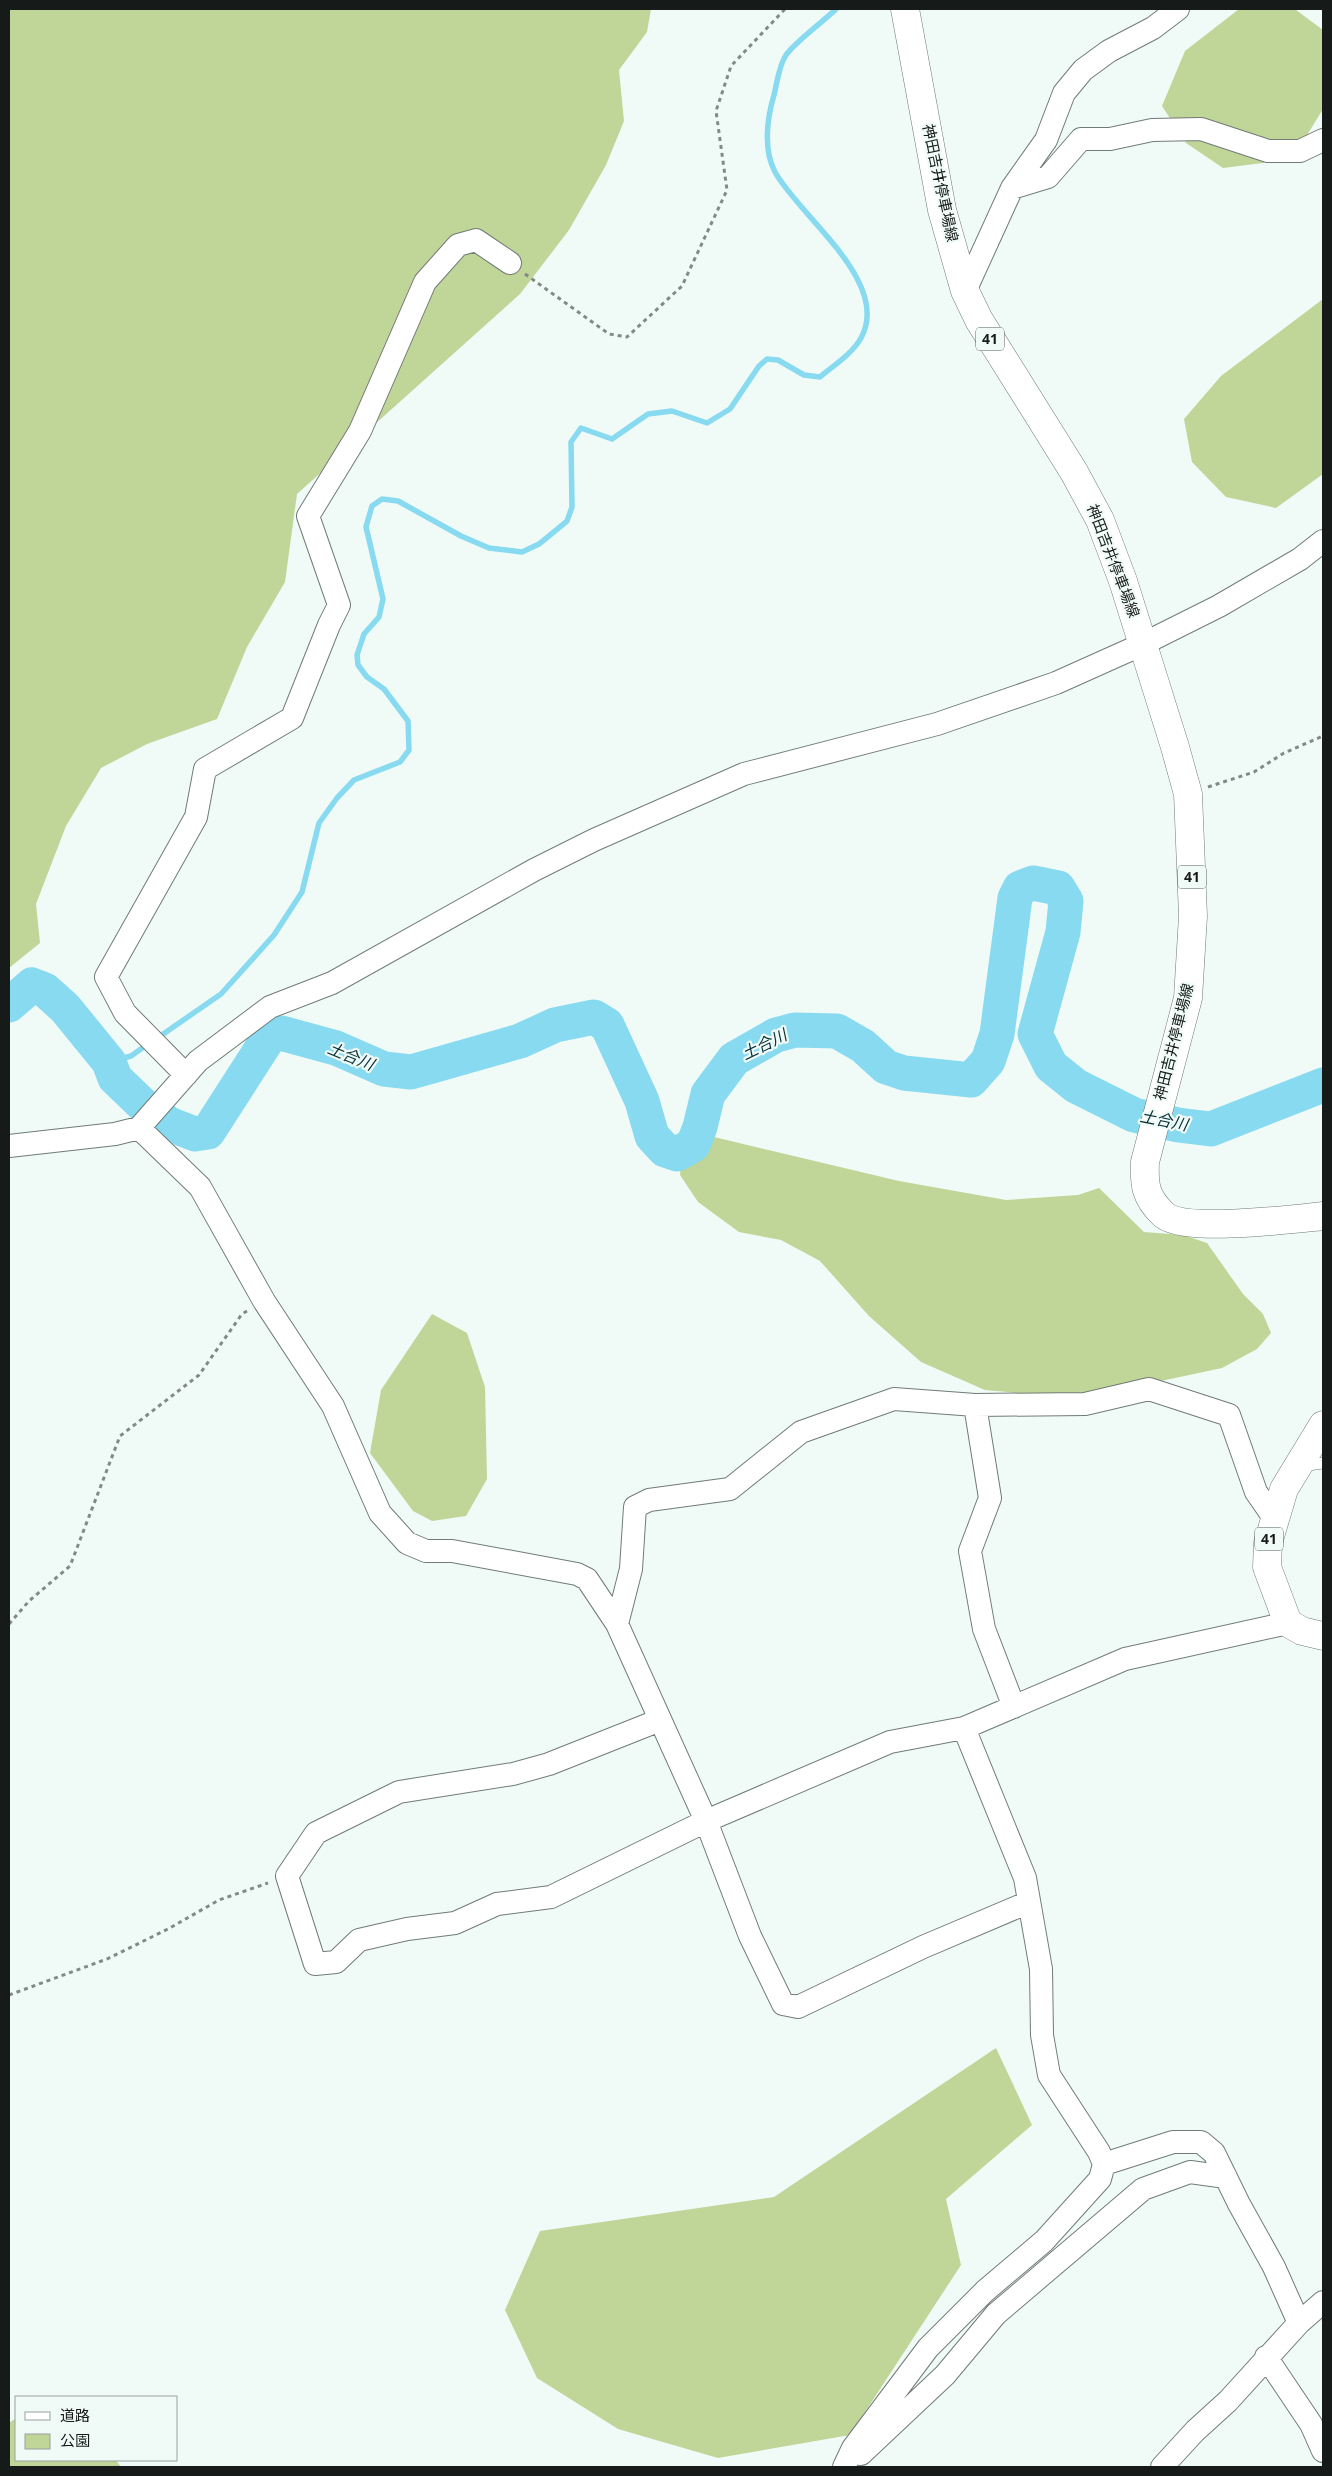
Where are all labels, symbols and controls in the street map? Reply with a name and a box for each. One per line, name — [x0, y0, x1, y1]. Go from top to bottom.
street label: 神田吉井停車場線 — [919, 122, 963, 244]
road number: 41 — [976, 328, 1004, 350]
street label: 神田吉井停車場線 — [1083, 501, 1145, 620]
road number: 41 — [1178, 866, 1206, 889]
street label: 神田吉井停車場線 — [1149, 981, 1197, 1102]
water label: 土合川 — [738, 1023, 792, 1064]
water label: 土合川 — [325, 1037, 379, 1076]
water label: 土合川 — [1138, 1105, 1192, 1136]
road number: 41 — [1255, 1528, 1283, 1550]
legend — [15, 2396, 178, 2461]
text: 道路 — [60, 2405, 90, 2425]
text: 公園 — [60, 2430, 90, 2450]

